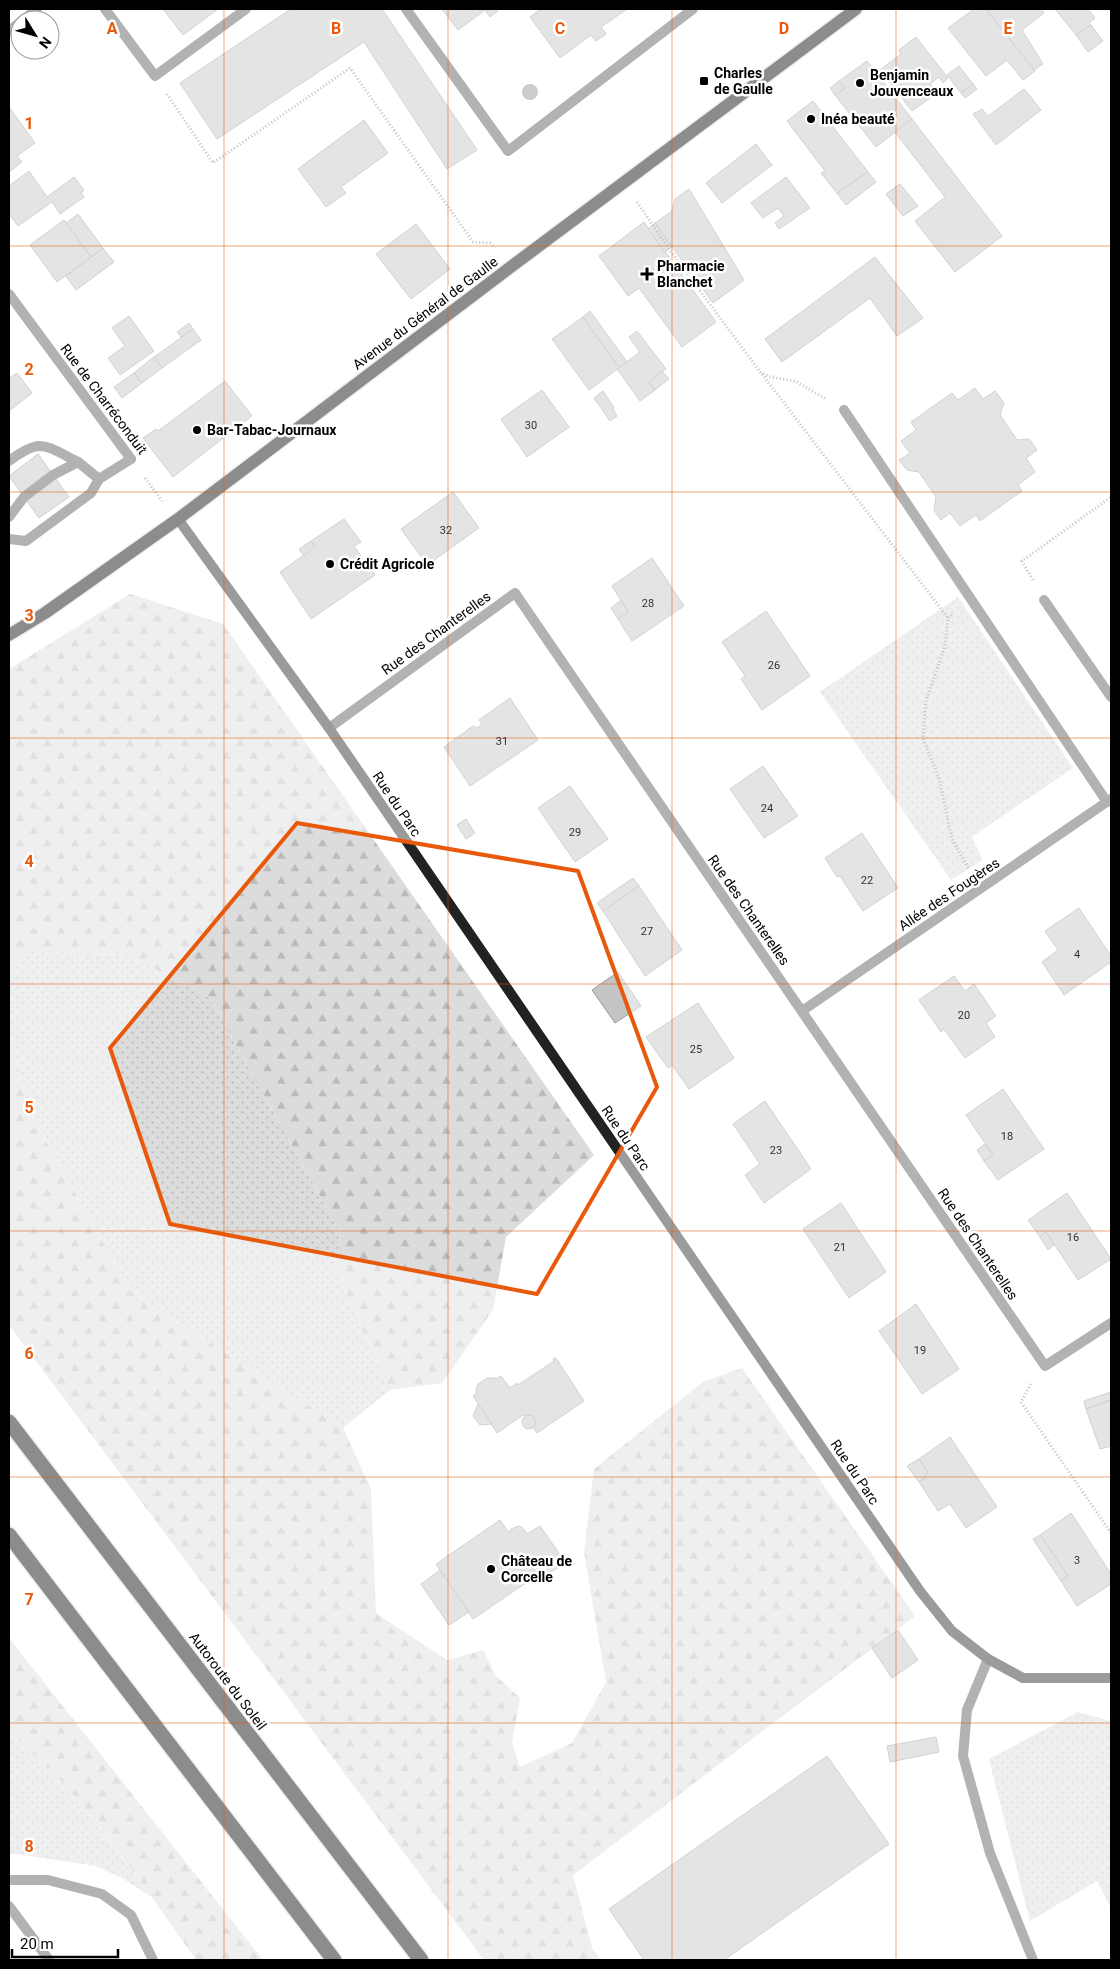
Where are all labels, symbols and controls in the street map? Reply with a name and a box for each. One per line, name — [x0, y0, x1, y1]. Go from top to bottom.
north arrow — [10, 10, 60, 60]
text: A — [107, 19, 118, 38]
text: B — [331, 19, 341, 38]
text: C — [555, 19, 565, 38]
text: D — [779, 19, 789, 38]
text: E — [1004, 19, 1013, 38]
text: N — [36, 34, 55, 52]
place label: Charles de Gaulle — [714, 65, 773, 97]
place label: Benjamin Jouvenceaux — [870, 67, 954, 99]
marker: Charles de Gaulle — [698, 75, 710, 87]
marker: Benjamin Jouvenceaux — [854, 77, 866, 89]
place label: Inéa beauté — [821, 111, 895, 127]
marker: Inéa beauté — [805, 113, 817, 125]
text: 1 — [24, 114, 34, 133]
street label: Avenue du Général de Gaulle — [349, 253, 501, 373]
place label: Pharmacie Blanchet — [657, 258, 725, 290]
marker: Pharmacie Blanchet — [641, 268, 653, 280]
street label: Rue de Charréconduit — [57, 341, 151, 458]
text: 2 — [24, 360, 34, 379]
house number: 30 — [525, 419, 537, 432]
place label: Bar-Tabac-Journaux — [207, 422, 337, 438]
marker: Bar-Tabac-Journaux — [191, 424, 203, 436]
house number: 32 — [440, 524, 452, 537]
place label: Crédit Agricole — [340, 556, 435, 572]
marker: Crédit Agricole — [324, 558, 336, 570]
street label: Rue des Chanterelles — [378, 588, 494, 678]
house number: 28 — [642, 597, 654, 610]
text: 3 — [24, 606, 34, 625]
house number: 26 — [768, 659, 780, 672]
house number: 31 — [496, 735, 508, 748]
street label: Rue du Parc — [369, 769, 425, 839]
house number: 24 — [761, 802, 773, 815]
house number: 29 — [569, 826, 581, 839]
text: 4 — [24, 852, 34, 871]
street label: Rue des Chanterelles — [705, 852, 793, 968]
street label: Allée des Fougères — [896, 854, 1002, 934]
house number: 22 — [861, 874, 873, 887]
house number: 27 — [641, 925, 653, 938]
house number: 4 — [1074, 948, 1080, 961]
house number: 20 — [958, 1009, 970, 1022]
house number: 25 — [690, 1043, 702, 1056]
text: 5 — [24, 1098, 34, 1117]
street label: Rue du Parc — [598, 1103, 654, 1173]
house number: 18 — [1001, 1130, 1013, 1143]
house number: 23 — [770, 1144, 782, 1157]
street label: Rue des Chanterelles — [935, 1185, 1021, 1303]
house number: 16 — [1067, 1231, 1079, 1244]
house number: 21 — [834, 1241, 846, 1254]
text: 6 — [24, 1344, 34, 1363]
house number: 19 — [914, 1344, 926, 1357]
street label: Rue du Parc — [827, 1437, 883, 1507]
place label: Château de Corcelle — [501, 1553, 572, 1585]
house number: 3 — [1074, 1554, 1080, 1567]
marker: Château de Corcelle — [485, 1563, 497, 1575]
text: 7 — [24, 1590, 34, 1609]
street label: Autoroute du Soleil — [186, 1629, 270, 1733]
text: 8 — [24, 1837, 34, 1856]
scale bar — [12, 1926, 119, 1958]
text: 20 m — [20, 1935, 54, 1953]

